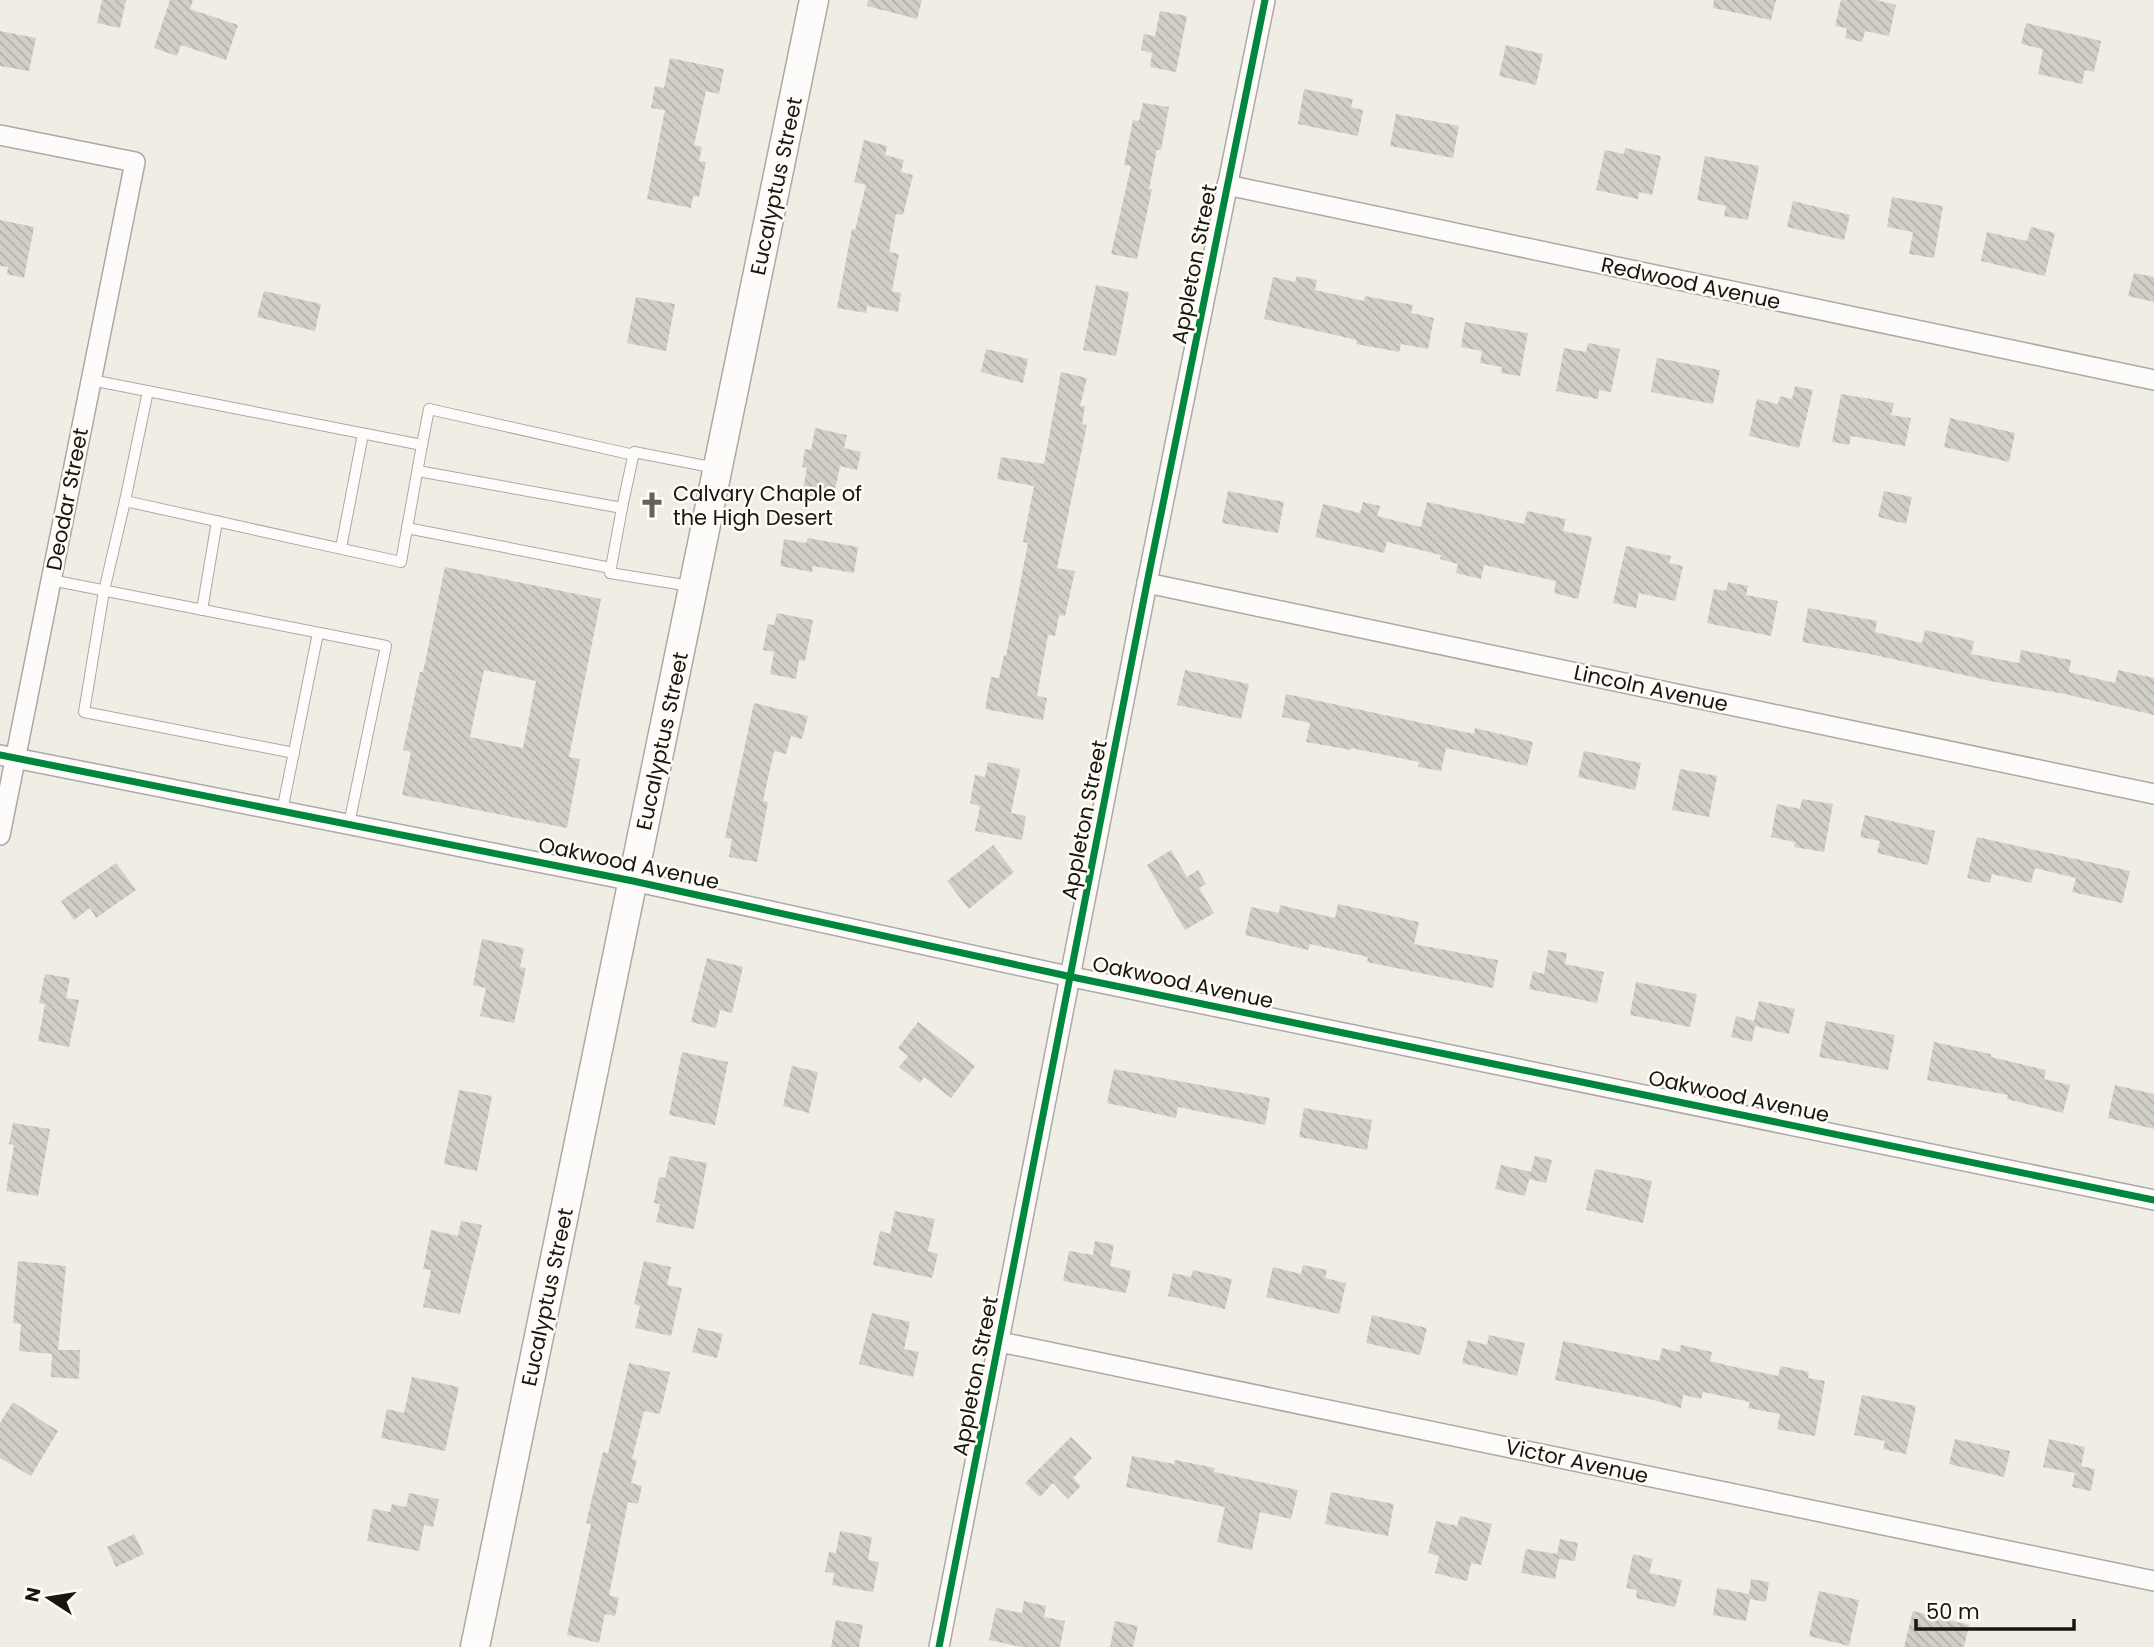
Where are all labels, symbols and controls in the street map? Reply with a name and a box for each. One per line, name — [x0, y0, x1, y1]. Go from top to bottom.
street label: Eucalyptus Street — [743, 94, 809, 278]
street label: Appleton Street — [1164, 182, 1224, 346]
street label: Redwood Avenue — [1599, 250, 1783, 316]
street label: Deodar Street — [39, 425, 95, 573]
place label: Calvary Chaple of the High Desert — [673, 479, 862, 532]
church icon: Calvary Chaple of the High Desert — [637, 490, 667, 520]
street label: Eucalyptus Street — [629, 649, 695, 833]
street label: Lincoln Avenue — [1571, 658, 1731, 718]
street label: Appleton Street — [1054, 738, 1114, 902]
street label: Oakwood Avenue — [536, 830, 722, 896]
street label: Oakwood Avenue — [1090, 949, 1276, 1015]
street label: Oakwood Avenue — [1646, 1063, 1832, 1129]
street label: Eucalyptus Street — [514, 1205, 580, 1389]
street label: Appleton Street — [945, 1294, 1005, 1458]
street label: Victor Avenue — [1503, 1432, 1651, 1490]
north arrow — [14, 1563, 84, 1633]
text: N — [18, 1585, 48, 1604]
scale bar — [1916, 1588, 2074, 1632]
text: 50 m — [1926, 1597, 1980, 1626]

